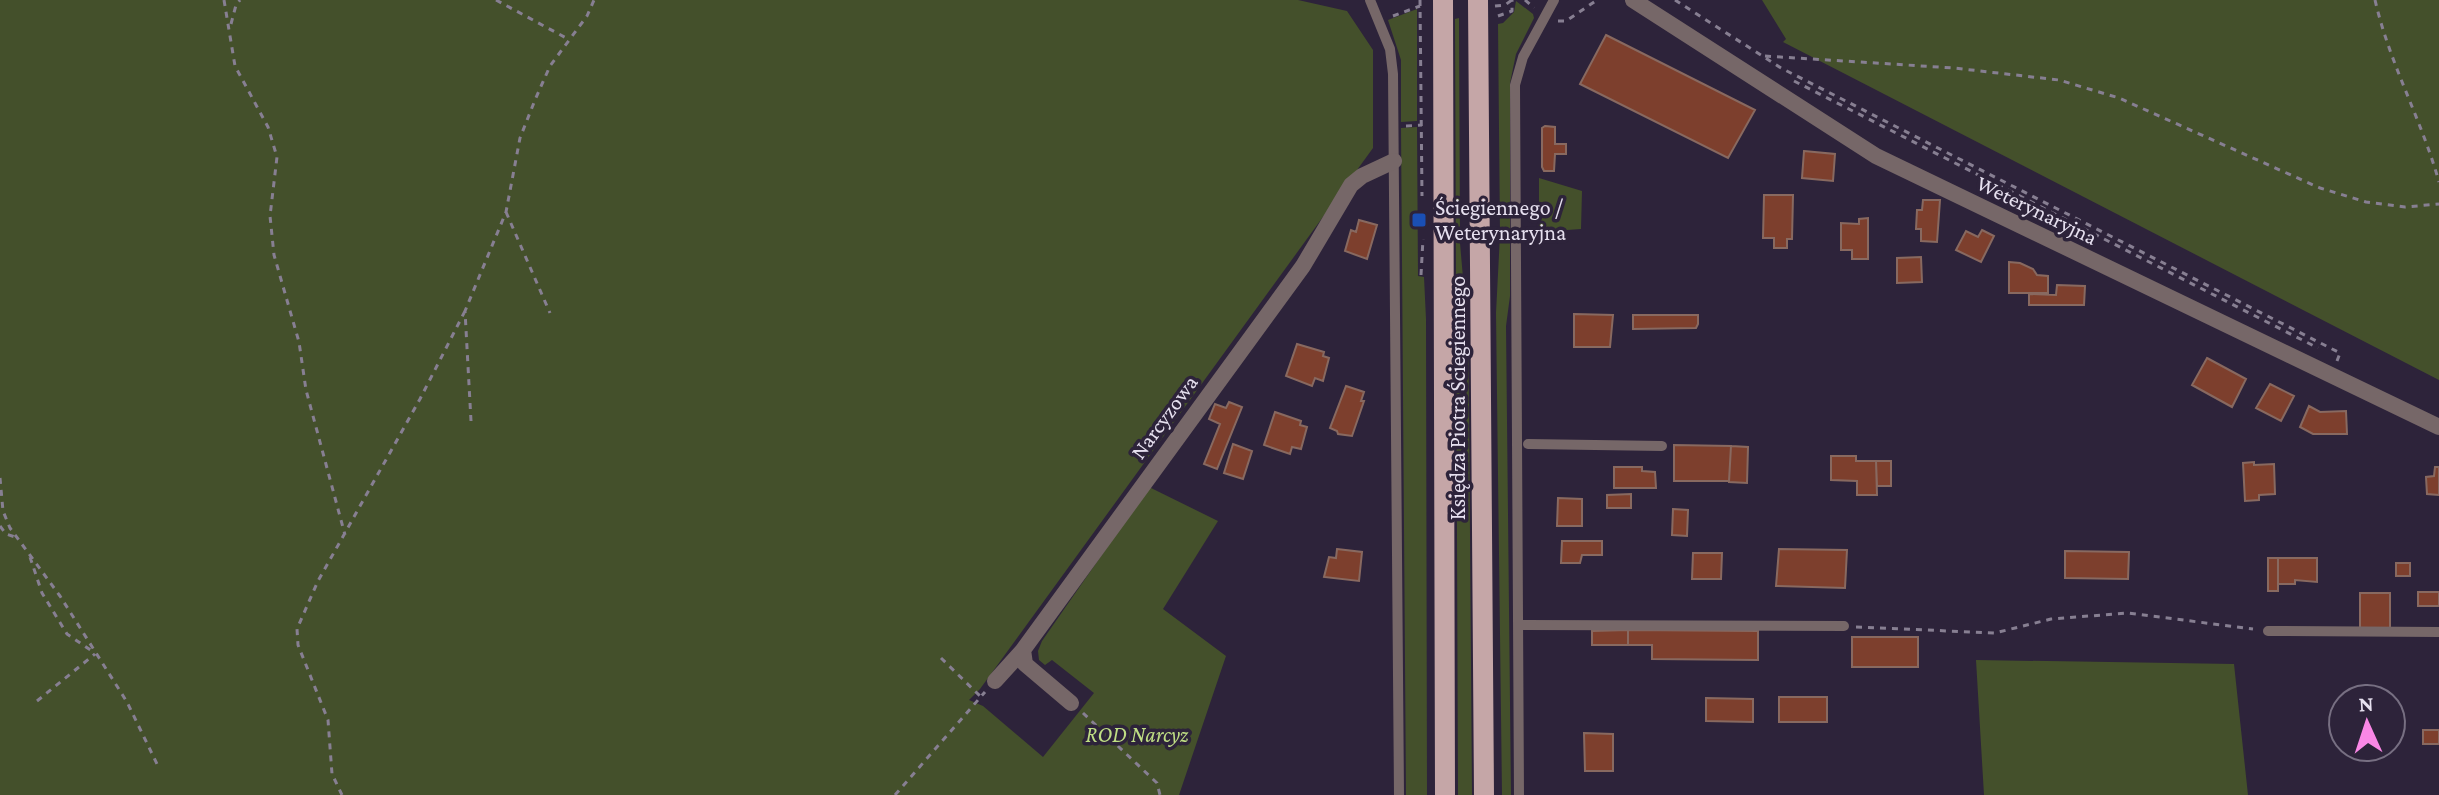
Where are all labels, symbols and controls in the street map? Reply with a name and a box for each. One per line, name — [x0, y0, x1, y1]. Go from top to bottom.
street label: Weterynaryjna — [1973, 170, 2101, 250]
place label: Ściegiennego / Weterynaryjna — [1435, 195, 1566, 245]
marker: Ściegiennego / Weterynaryjna — [1410, 211, 1428, 229]
street label: Księdza Piotra Ściegiennego — [1445, 276, 1470, 520]
street label: Narcyzowa — [1125, 370, 1203, 464]
north arrow — [2327, 683, 2407, 763]
text: N — [2358, 691, 2374, 716]
park label: ROD Narcyz — [1086, 722, 1189, 747]

